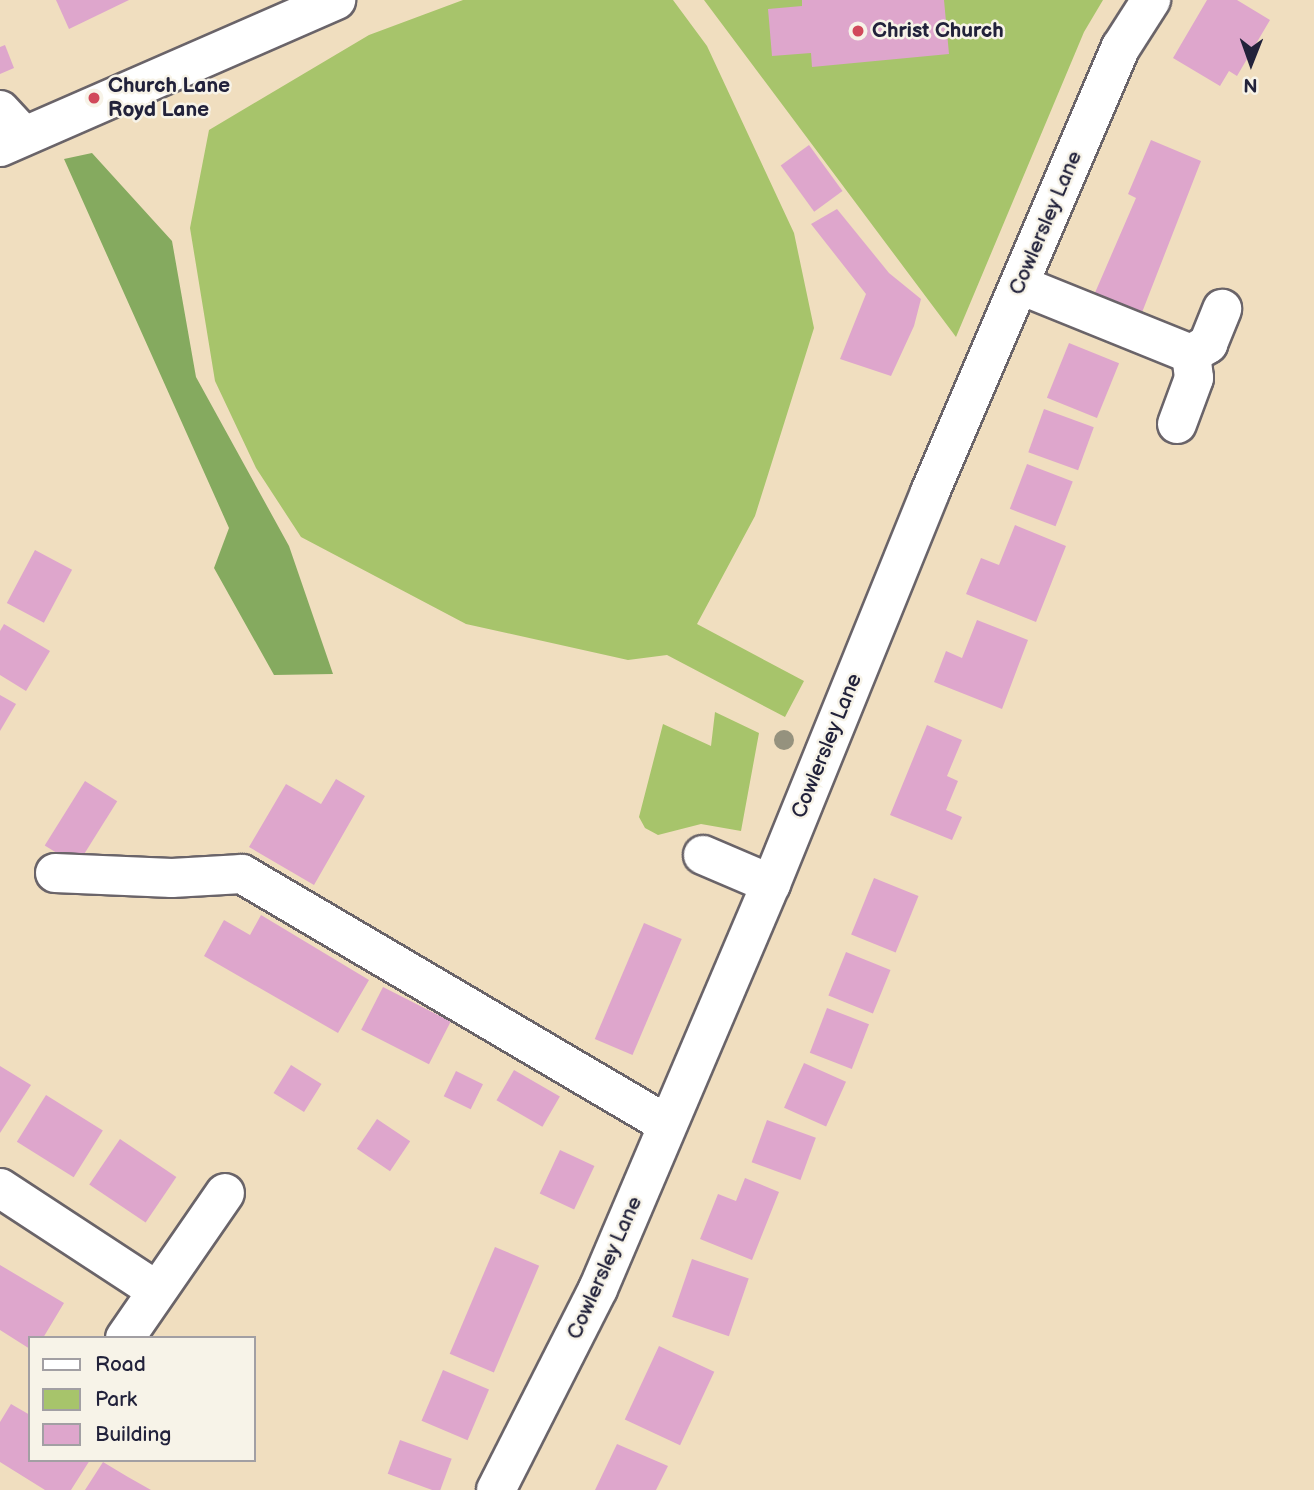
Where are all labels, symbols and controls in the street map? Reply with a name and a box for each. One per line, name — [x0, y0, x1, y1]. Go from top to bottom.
place label: Christ Church — [872, 18, 1004, 44]
marker: Christ Church — [850, 23, 866, 39]
north arrow — [1216, 28, 1286, 98]
place label: Church Lane Royd Lane — [108, 73, 230, 123]
text: N — [1243, 73, 1258, 96]
marker: Church Lane Royd Lane — [86, 90, 102, 106]
street label: Cowlersley Lane — [1004, 147, 1088, 299]
street label: Cowlersley Lane — [786, 669, 868, 823]
street label: Cowlersley Lane — [562, 1192, 648, 1344]
legend — [28, 1336, 256, 1462]
text: Road — [95, 1352, 146, 1377]
text: Park — [95, 1387, 137, 1412]
text: Building — [95, 1422, 171, 1447]

